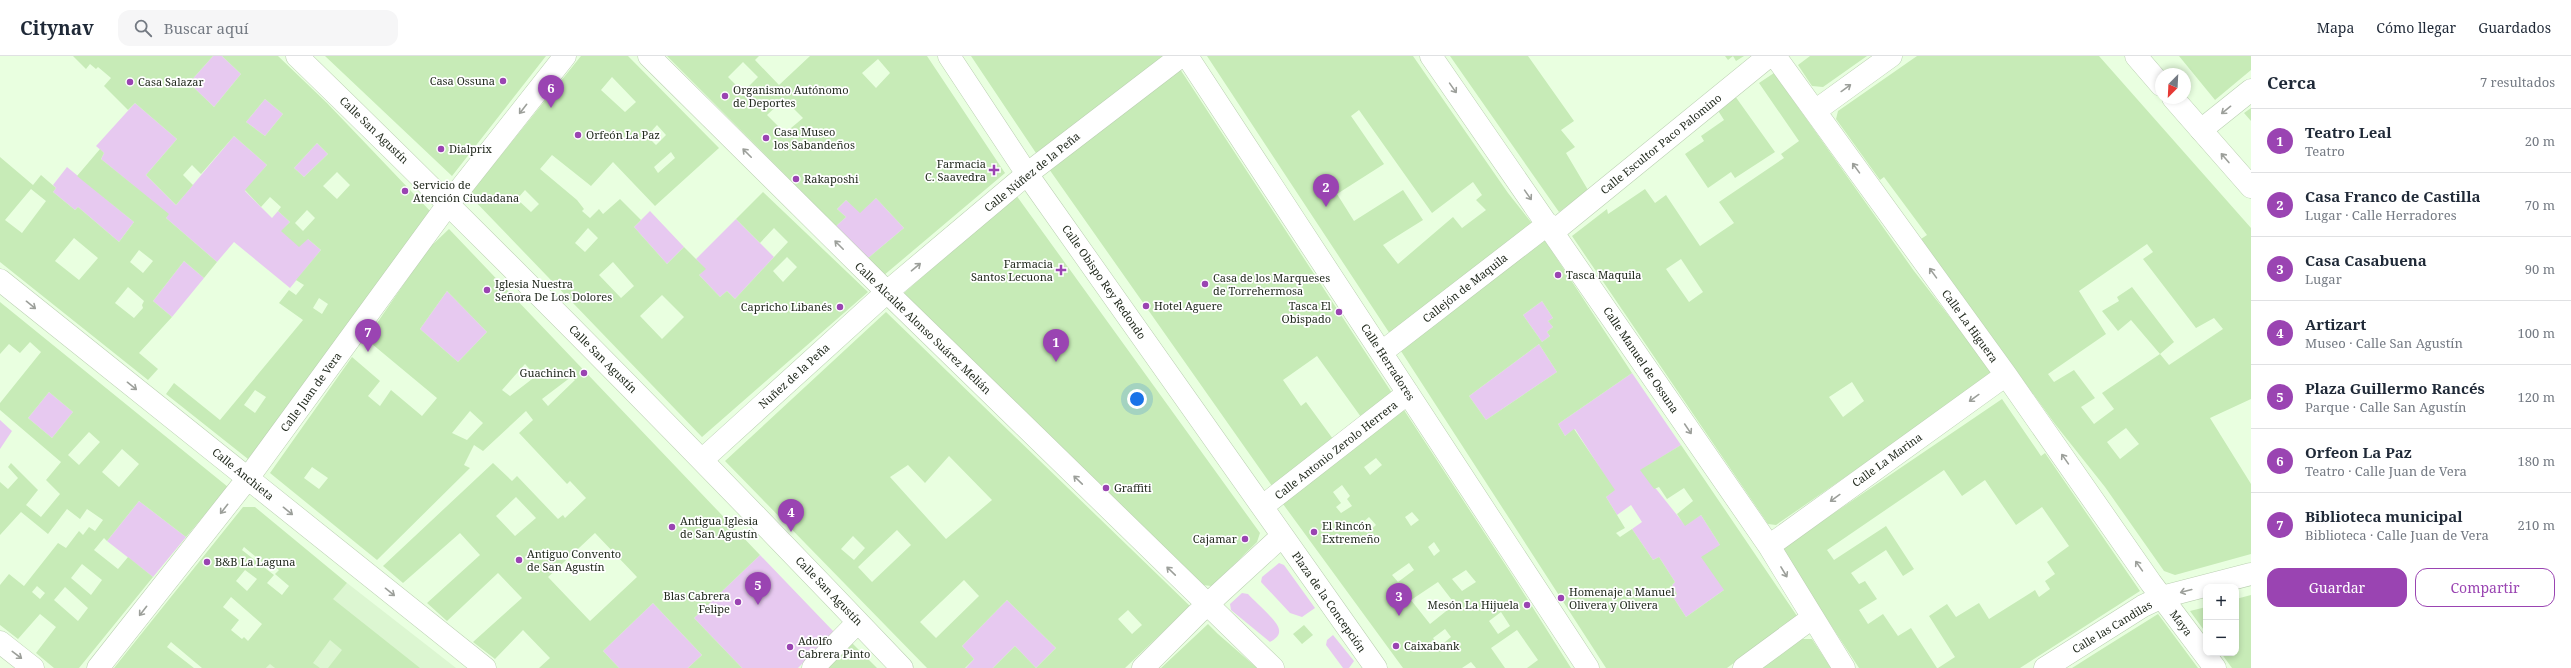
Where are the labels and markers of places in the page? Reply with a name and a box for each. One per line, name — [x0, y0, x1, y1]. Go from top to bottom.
place label: Casa Ossuna — [430, 73, 495, 88]
place label: Casa Salazar — [138, 74, 205, 89]
pin: 6 — [538, 75, 564, 108]
marker: Casa Ossuna — [498, 76, 508, 86]
marker: Casa Salazar — [125, 77, 135, 87]
place label: Organismo Autónomo de Deportes — [733, 82, 849, 110]
marker: Organismo Autónomo de Deportes — [720, 91, 730, 101]
place label: Casa Museo los Sabandeños — [774, 124, 855, 152]
place label: Orfeón La Paz — [586, 127, 660, 142]
marker: Orfeón La Paz — [573, 130, 583, 140]
marker: Casa Museo los Sabandeños — [761, 133, 771, 143]
place label: Dialprix — [449, 141, 493, 156]
marker: Dialprix — [436, 144, 446, 154]
place label: Farmacia C. Saavedra — [925, 156, 986, 184]
marker: Farmacia C. Saavedra — [989, 165, 999, 175]
place label: Rakaposhi — [804, 171, 859, 186]
marker: Rakaposhi — [791, 174, 801, 184]
pin: 2 — [1313, 174, 1339, 207]
place label: Servicio de Atención Ciudadana — [413, 177, 519, 205]
marker: Servicio de Atención Ciudadana — [400, 186, 410, 196]
place label: Farmacia Santos Lecuona — [971, 256, 1053, 284]
marker: Farmacia Santos Lecuona — [1056, 265, 1066, 275]
place label: Tasca Maquila — [1566, 267, 1641, 282]
place label: Casa de los Marqueses de Torrehermosa — [1213, 270, 1330, 298]
marker: Tasca Maquila — [1553, 270, 1563, 280]
place label: Iglesia Nuestra Señora De Los Dolores — [495, 276, 612, 304]
marker: Casa de los Marqueses de Torrehermosa — [1200, 279, 1210, 289]
marker: Iglesia Nuestra Señora De Los Dolores — [482, 285, 492, 295]
place label: Hotel Aguere — [1154, 298, 1223, 313]
place label: Tasca El Obispado — [1282, 298, 1332, 326]
place label: Capricho Libanés — [741, 299, 832, 314]
marker: Hotel Aguere — [1141, 301, 1151, 311]
marker: Capricho Libanés — [835, 302, 845, 312]
marker: Tasca El Obispado — [1334, 307, 1344, 317]
pin: 7 — [355, 319, 381, 352]
pin: 1 — [1043, 329, 1069, 362]
place label: Guachinch — [520, 365, 576, 380]
marker: Guachinch — [579, 368, 589, 378]
place label: Graffiti — [1114, 480, 1152, 495]
marker: Graffiti — [1101, 483, 1111, 493]
pin: 4 — [778, 499, 804, 532]
place label: Antigua Iglesia de San Agustín — [680, 513, 758, 541]
place label: El Rincón Extremeño — [1322, 518, 1380, 546]
marker: Antigua Iglesia de San Agustín — [667, 522, 677, 532]
marker: El Rincón Extremeño — [1309, 527, 1319, 537]
place label: Cajamar — [1193, 531, 1238, 546]
marker: Cajamar — [1240, 534, 1250, 544]
place label: Antiguo Convento de San Agustín — [527, 546, 621, 574]
place label: B&B La Laguna — [215, 554, 296, 569]
marker: Antiguo Convento de San Agustín — [514, 555, 524, 565]
marker: B&B La Laguna — [202, 557, 212, 567]
pin: 5 — [745, 572, 771, 605]
pin: 3 — [1386, 583, 1412, 616]
place label: Homenaje a Manuel Olivera y Olivera — [1569, 584, 1675, 612]
place label: Blas Cabrera Felipe — [663, 588, 730, 616]
marker: Homenaje a Manuel Olivera y Olivera — [1556, 593, 1566, 603]
marker: Blas Cabrera Felipe — [733, 597, 743, 607]
place label: Mesón La Hijuela — [1428, 597, 1519, 612]
marker: Mesón La Hijuela — [1522, 600, 1532, 610]
place label: Adolfo Cabrera Pinto — [798, 633, 870, 661]
place label: Caixabank — [1404, 638, 1460, 653]
marker: Caixabank — [1391, 641, 1401, 651]
marker: Adolfo Cabrera Pinto — [785, 642, 795, 652]

